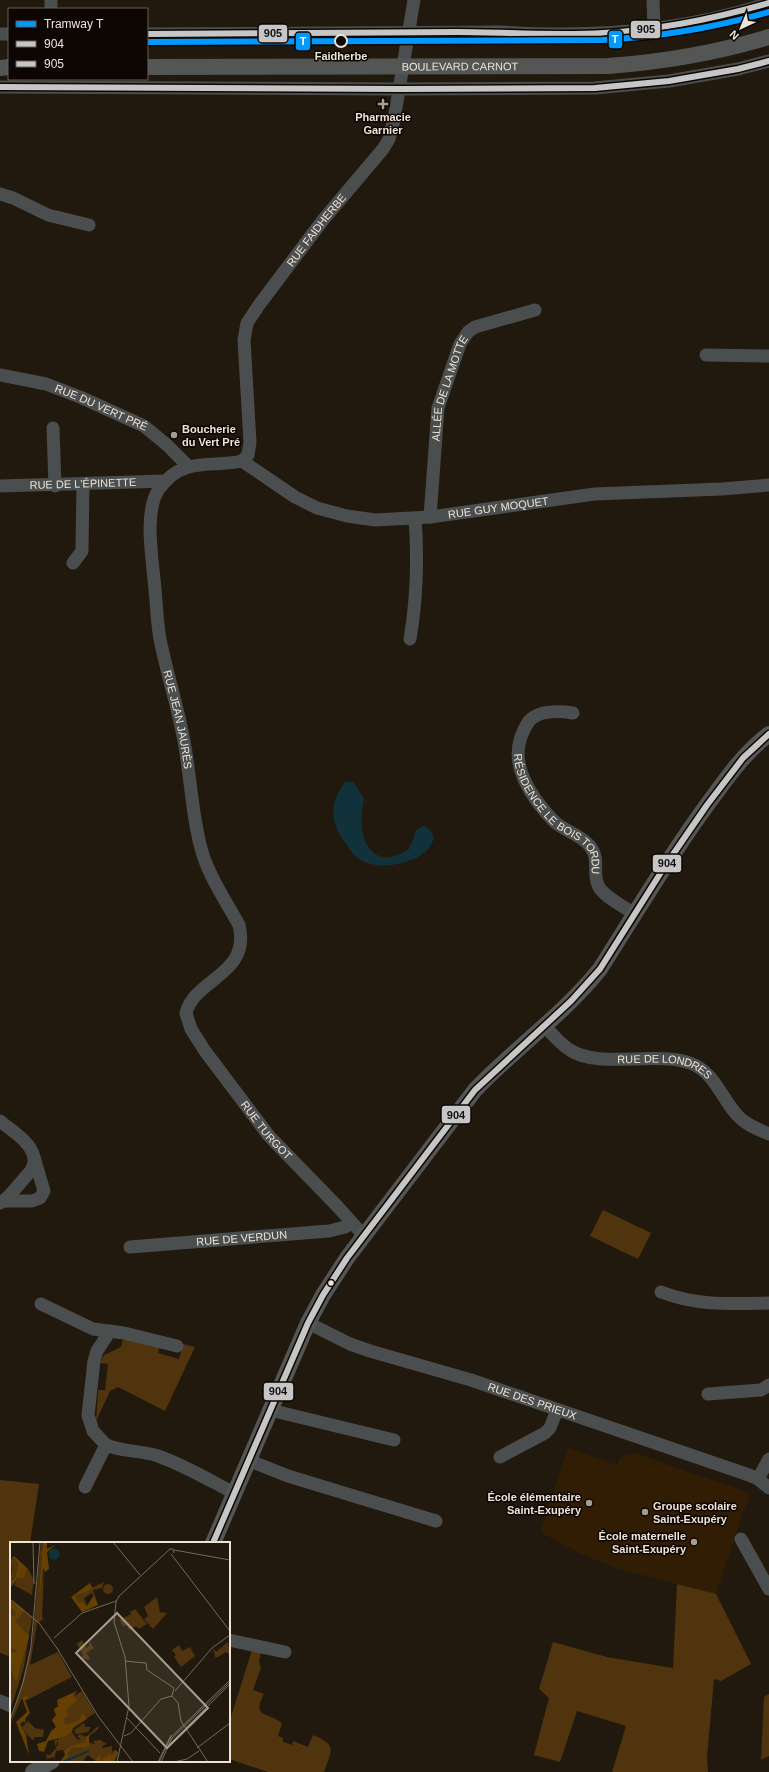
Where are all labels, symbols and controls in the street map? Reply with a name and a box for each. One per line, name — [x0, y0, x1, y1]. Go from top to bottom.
legend — [8, 8, 148, 80]
north arrow — [721, 8, 761, 48]
text: Tramway T — [44, 17, 104, 31]
line badge: 905 — [630, 20, 661, 39]
text: 905 — [637, 23, 655, 35]
line badge: 905 — [258, 24, 288, 43]
text: 905 — [264, 27, 282, 39]
text: N — [727, 28, 741, 42]
line badge: T — [608, 30, 623, 49]
line badge: T — [295, 32, 311, 51]
text: T — [612, 33, 619, 45]
marker: Faidherbe — [334, 34, 348, 48]
text: T — [300, 35, 307, 47]
text: 904 — [44, 37, 64, 51]
place label: Faidherbe — [315, 50, 367, 62]
text: 905 — [44, 57, 64, 71]
street label: BOULEVARD CARNOT — [402, 60, 519, 72]
marker: Pharmacie Garnier — [378, 99, 388, 109]
place label: Pharmacie Garnier — [355, 111, 411, 136]
street label: RUE FAIDHERBE — [284, 191, 348, 269]
street label: ALLÉE DE LA MOTTE — [430, 333, 470, 442]
street label: RUE DU VERT PRÉ — [53, 382, 150, 433]
place label: Boucherie du Vert Pré — [182, 423, 240, 448]
marker: Boucherie du Vert Pré — [169, 430, 179, 440]
street label: RUE DE L'ÉPINETTE — [29, 476, 137, 491]
street label: RUE GUY MOQUET — [447, 495, 550, 520]
street label: RUE JEAN JAURÈS — [161, 669, 194, 770]
street label: RÉSIDENCE LE BOIS TORDU — [512, 753, 602, 874]
line badge: 904 — [652, 854, 682, 873]
text: 904 — [658, 857, 677, 869]
street label: RUE DE LONDRES — [617, 1052, 714, 1081]
street label: RUE TURGOT — [239, 1099, 295, 1162]
line badge: 904 — [441, 1105, 471, 1124]
text: 904 — [447, 1109, 466, 1121]
street label: RUE DE VERDUN — [196, 1228, 288, 1248]
unlabelled marker — [326, 1278, 336, 1288]
street label: RUE DES PRIEUX — [486, 1380, 579, 1422]
line badge: 904 — [263, 1382, 294, 1401]
text: 904 — [269, 1385, 288, 1397]
place label: École élémentaire Saint-Exupéry — [487, 1491, 582, 1516]
marker: École élémentaire Saint-Exupéry — [584, 1498, 594, 1508]
place label: Groupe scolaire Saint-Exupéry — [653, 1500, 737, 1525]
marker: Groupe scolaire Saint-Exupéry — [640, 1507, 650, 1517]
place label: École maternelle Saint-Exupéry — [599, 1530, 687, 1555]
marker: École maternelle Saint-Exupéry — [689, 1537, 699, 1547]
inset map — [10, 1542, 230, 1762]

